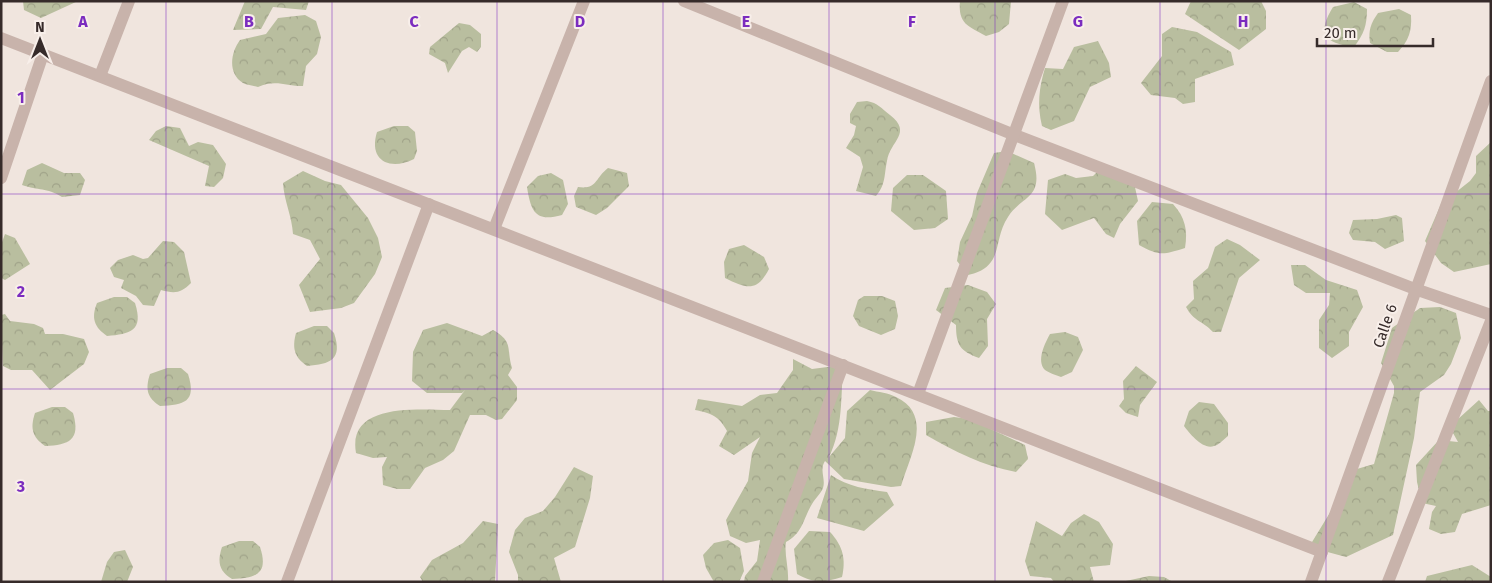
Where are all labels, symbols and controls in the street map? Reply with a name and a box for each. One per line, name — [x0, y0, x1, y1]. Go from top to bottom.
text: A — [77, 12, 88, 31]
text: B — [244, 12, 254, 31]
text: C — [409, 12, 419, 31]
text: D — [575, 12, 585, 31]
text: E — [742, 12, 750, 31]
text: F — [908, 12, 916, 31]
text: G — [1073, 12, 1083, 31]
text: H — [1238, 12, 1248, 31]
north arrow — [15, 15, 65, 65]
scale bar — [1317, 15, 1433, 47]
text: N — [35, 19, 45, 36]
text: 20 m — [1324, 24, 1357, 42]
text: 1 — [17, 88, 25, 107]
text: 2 — [17, 282, 25, 301]
street label: Calle 6 — [1369, 302, 1401, 350]
text: 3 — [16, 477, 25, 496]

